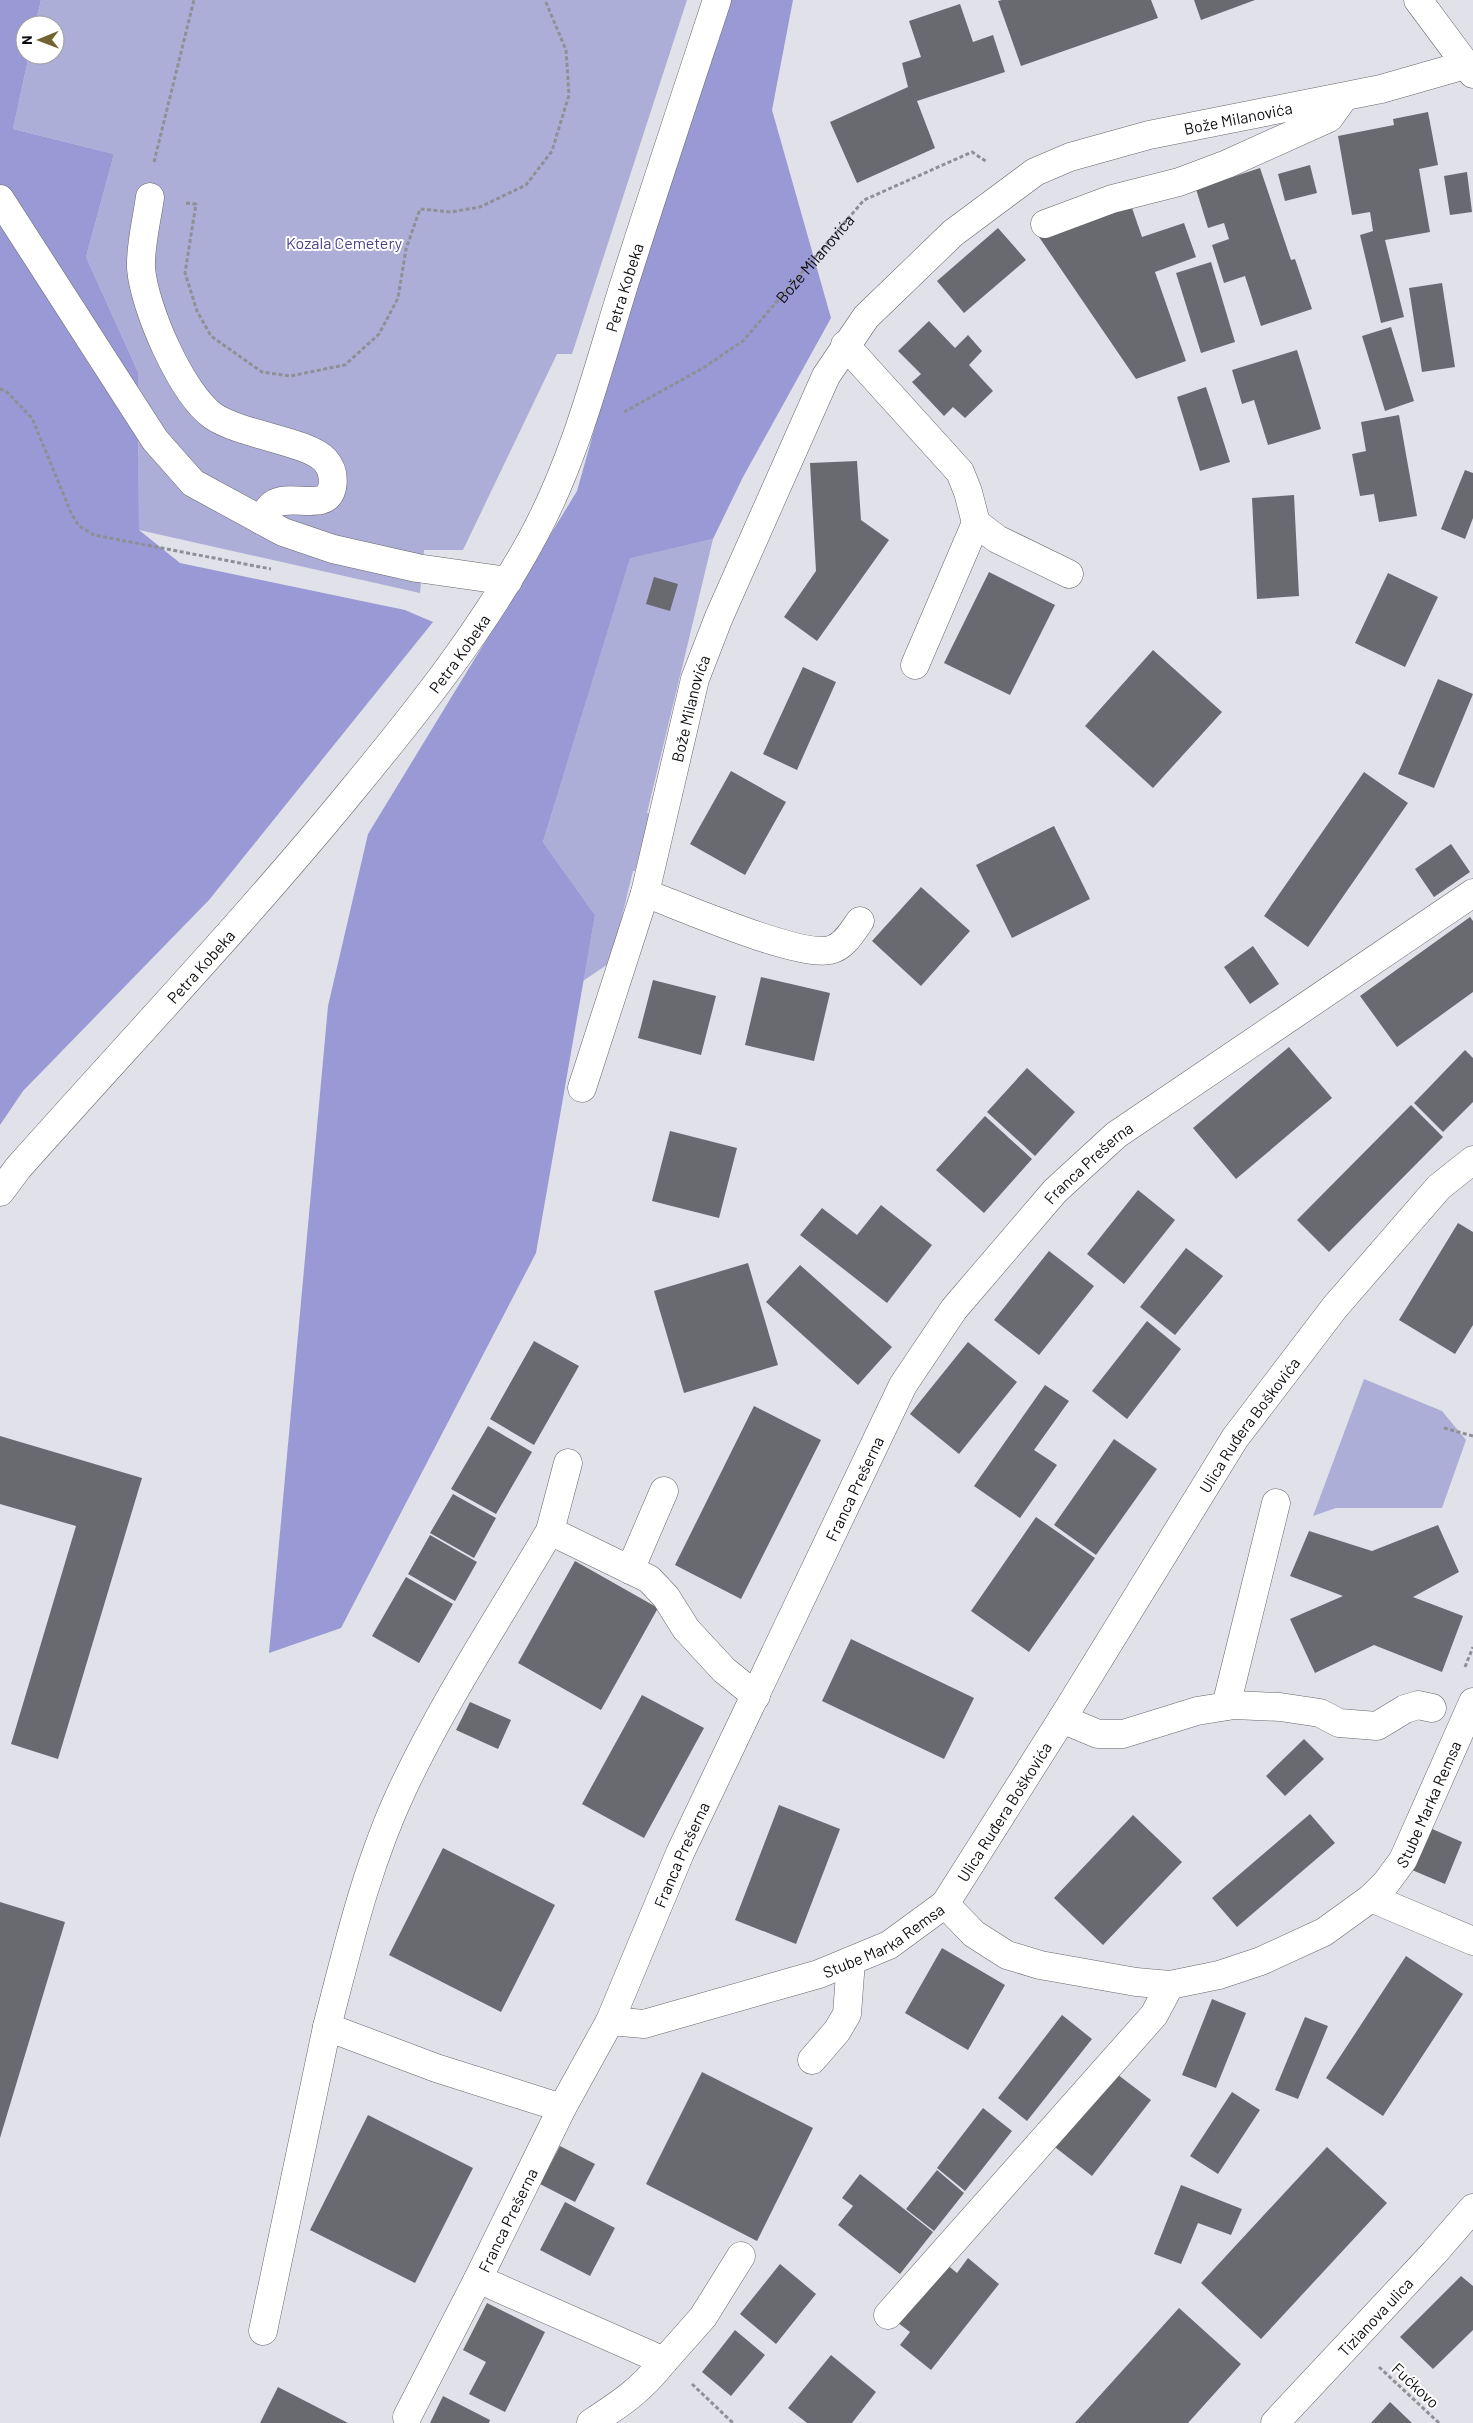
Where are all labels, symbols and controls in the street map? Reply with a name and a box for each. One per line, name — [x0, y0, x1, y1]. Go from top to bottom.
north arrow — [15, 15, 65, 65]
text: N — [18, 35, 35, 45]
street label: Bože Milanovića — [1182, 97, 1294, 137]
street label: Bože Milanovića — [771, 210, 857, 306]
park label: Kozala Cemetery — [286, 233, 403, 252]
street label: Petra Kobeka — [601, 240, 646, 334]
street label: Petra Kobeka — [424, 610, 493, 696]
street label: Bože Milanovića — [666, 652, 713, 764]
street label: Petra Kobeka — [162, 925, 238, 1007]
street label: Franca Prešerna — [1039, 1117, 1136, 1207]
street label: Ulica Ruđera Boškovića — [1194, 1353, 1303, 1496]
street label: Franca Prešerna — [821, 1433, 887, 1544]
street label: Ulica Ruđera Boškovića — [952, 1738, 1055, 1885]
street label: Stube Marka Remsa — [1391, 1738, 1464, 1871]
street label: Franca Prešerna — [649, 1799, 713, 1910]
street label: Stube Marka Remsa — [820, 1899, 947, 1981]
street label: Franca Prešerna — [473, 2165, 541, 2275]
street label: Tizianova ulica — [1333, 2273, 1416, 2360]
street label: Fućkovo — [1388, 2358, 1444, 2412]

